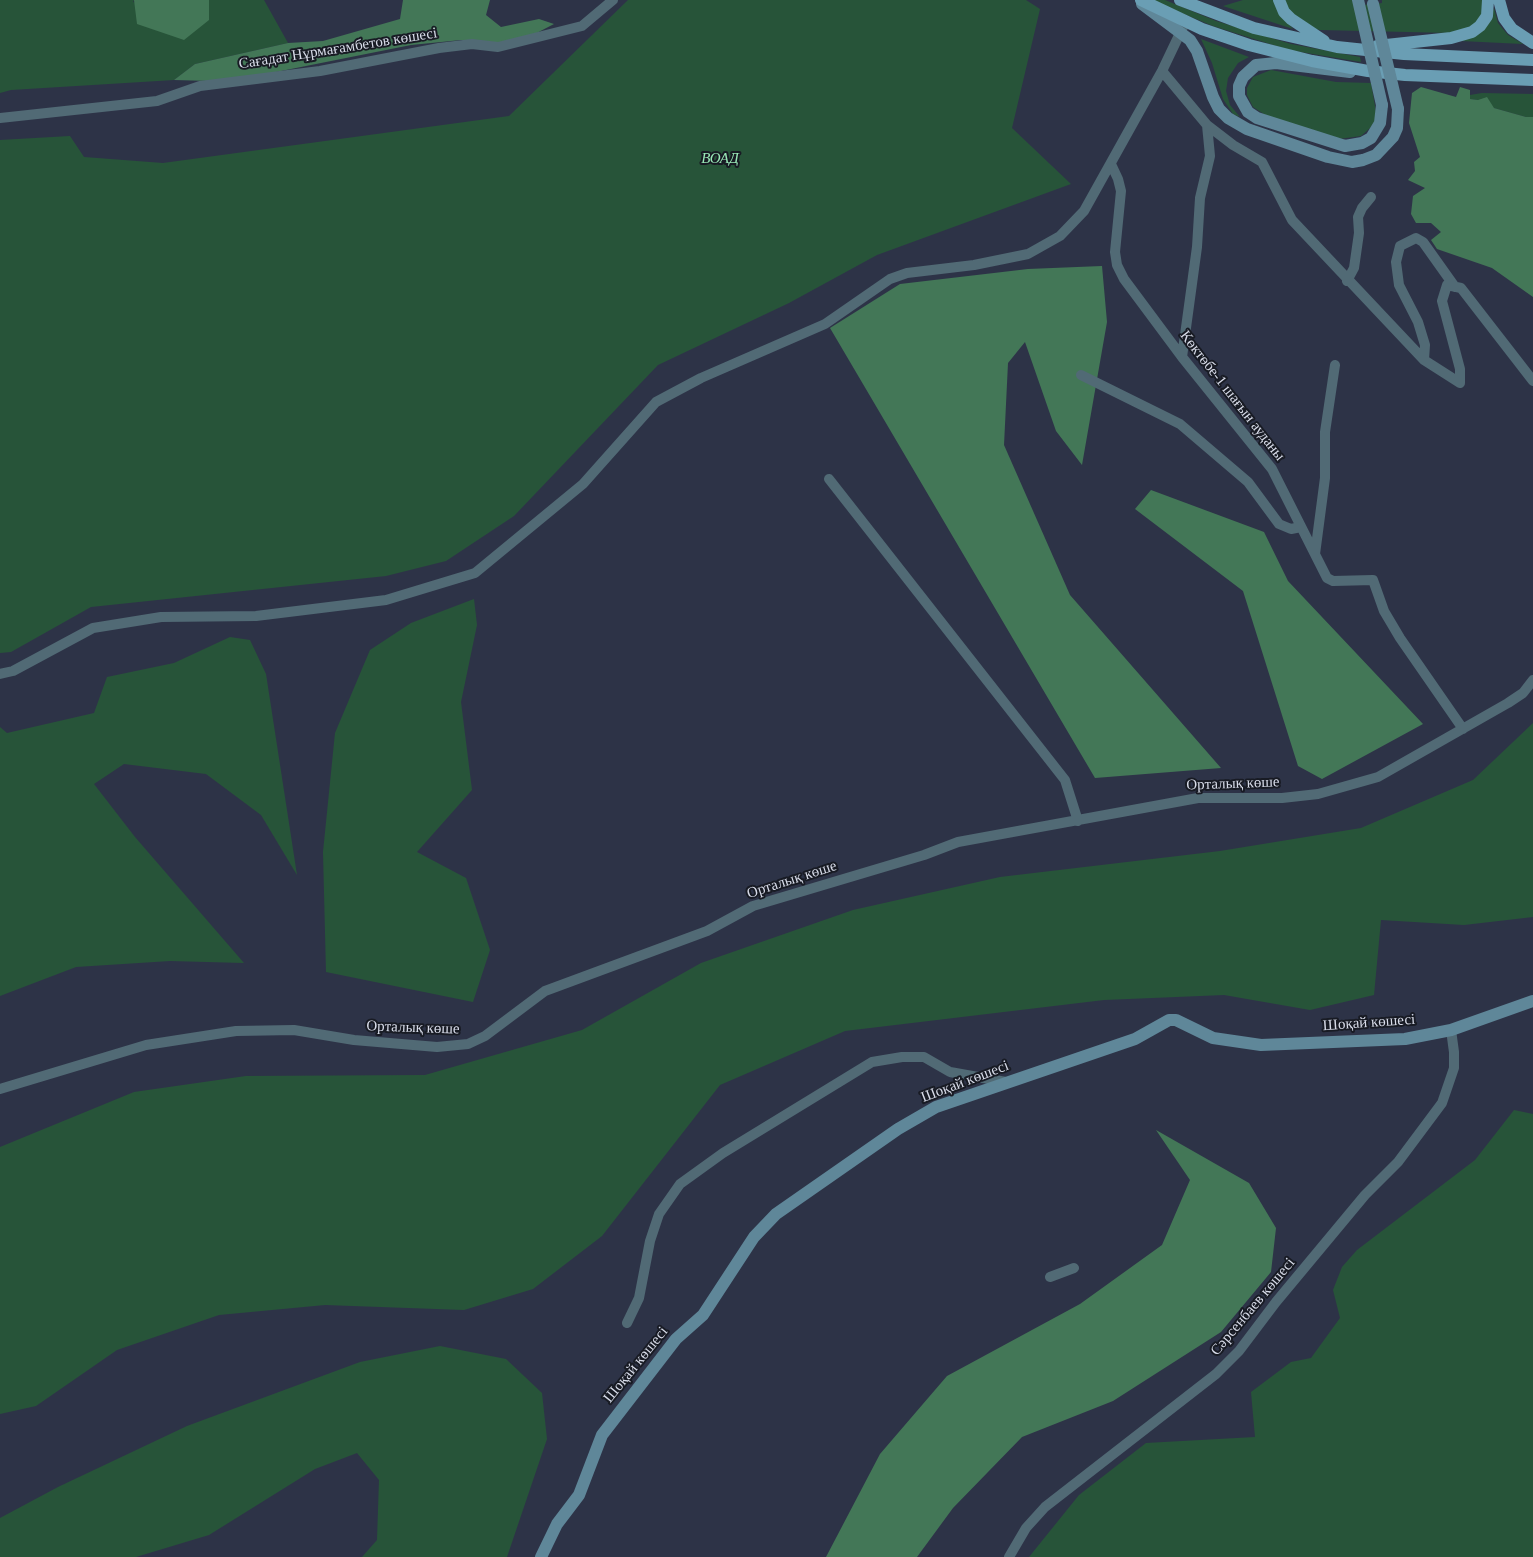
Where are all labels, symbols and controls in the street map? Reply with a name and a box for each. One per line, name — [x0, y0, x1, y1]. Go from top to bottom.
street label: Сағадат Нұрмағамбетов көшесі — [238, 24, 438, 74]
park label: ВОАД — [701, 150, 739, 168]
street label: Көктөбе-1 шағын ауданы — [1176, 327, 1288, 465]
street label: Орталық көше — [1186, 773, 1280, 795]
street label: Орталық көше — [745, 857, 839, 903]
street label: Шоқай көшесі — [1322, 1011, 1416, 1035]
street label: Орталық көше — [366, 1017, 460, 1039]
street label: Шоқай көшесі — [919, 1057, 1011, 1107]
street label: Сәрсенбаев көшесі — [1207, 1255, 1299, 1359]
street label: Шоқай көшесі — [600, 1323, 672, 1407]

